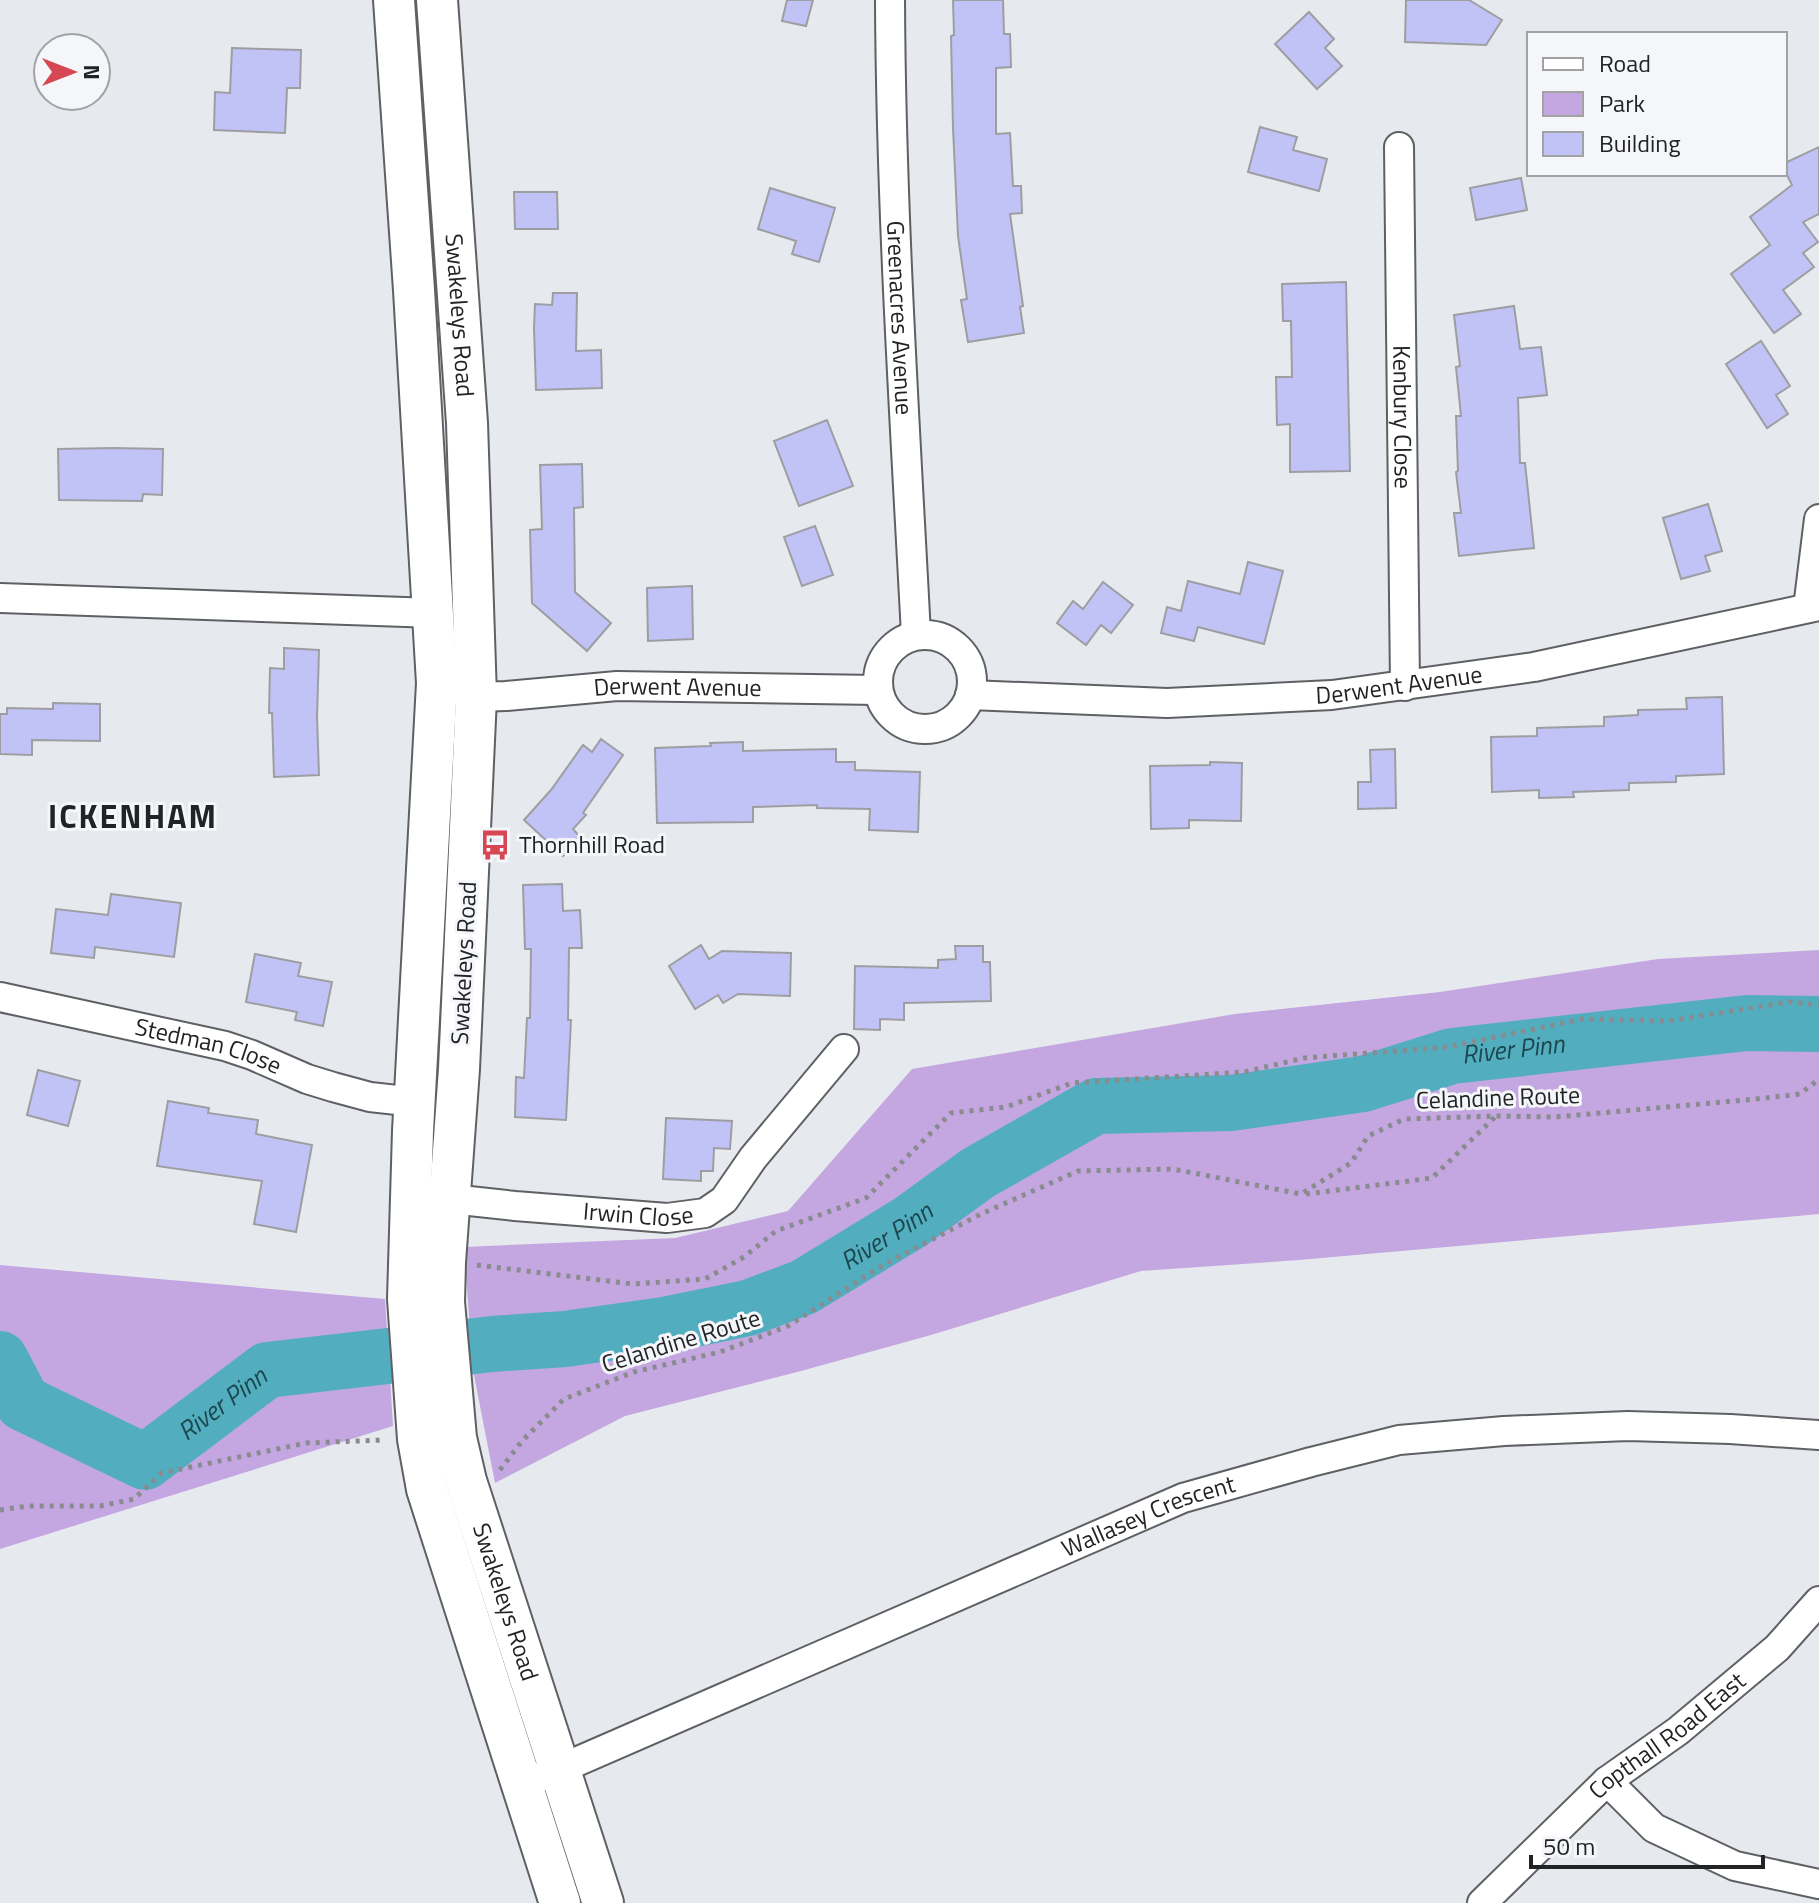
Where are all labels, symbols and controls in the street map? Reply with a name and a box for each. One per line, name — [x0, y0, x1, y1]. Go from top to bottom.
north arrow — [32, 32, 112, 112]
legend — [1527, 32, 1787, 176]
text: Road — [1599, 45, 1651, 81]
text: N — [75, 64, 109, 80]
text: Park — [1599, 85, 1645, 121]
text: Building — [1599, 125, 1681, 161]
street label: Greenacres Avenue — [878, 220, 923, 416]
street label: Swakeleys Road — [437, 232, 484, 398]
street label: Kenbury Close — [1384, 345, 1422, 489]
street label: Derwent Avenue — [1315, 655, 1484, 713]
street label: Derwent Avenue — [592, 667, 762, 705]
district label: ICKENHAM — [48, 792, 218, 840]
place label: Thornhill Road — [519, 826, 665, 862]
bus stop icon: Thornhill Road — [478, 828, 512, 862]
street label: Swakeleys Road — [441, 880, 485, 1046]
street label: Stedman Close — [132, 1008, 288, 1083]
water label: River Pinn — [1460, 1023, 1567, 1074]
street label: Celandine Route — [1415, 1076, 1581, 1118]
water label: River Pinn — [832, 1191, 942, 1280]
street label: Irwin Close — [582, 1192, 695, 1235]
street label: Celandine Route — [597, 1299, 764, 1381]
water label: River Pinn — [169, 1356, 276, 1450]
street label: Wallasey Crescent — [1056, 1465, 1239, 1566]
street label: Swakeleys Road — [464, 1518, 549, 1685]
street label: Copthall Road East — [1580, 1662, 1753, 1807]
scale bar — [1531, 1819, 1763, 1869]
text: 50 m — [1543, 1828, 1595, 1864]

